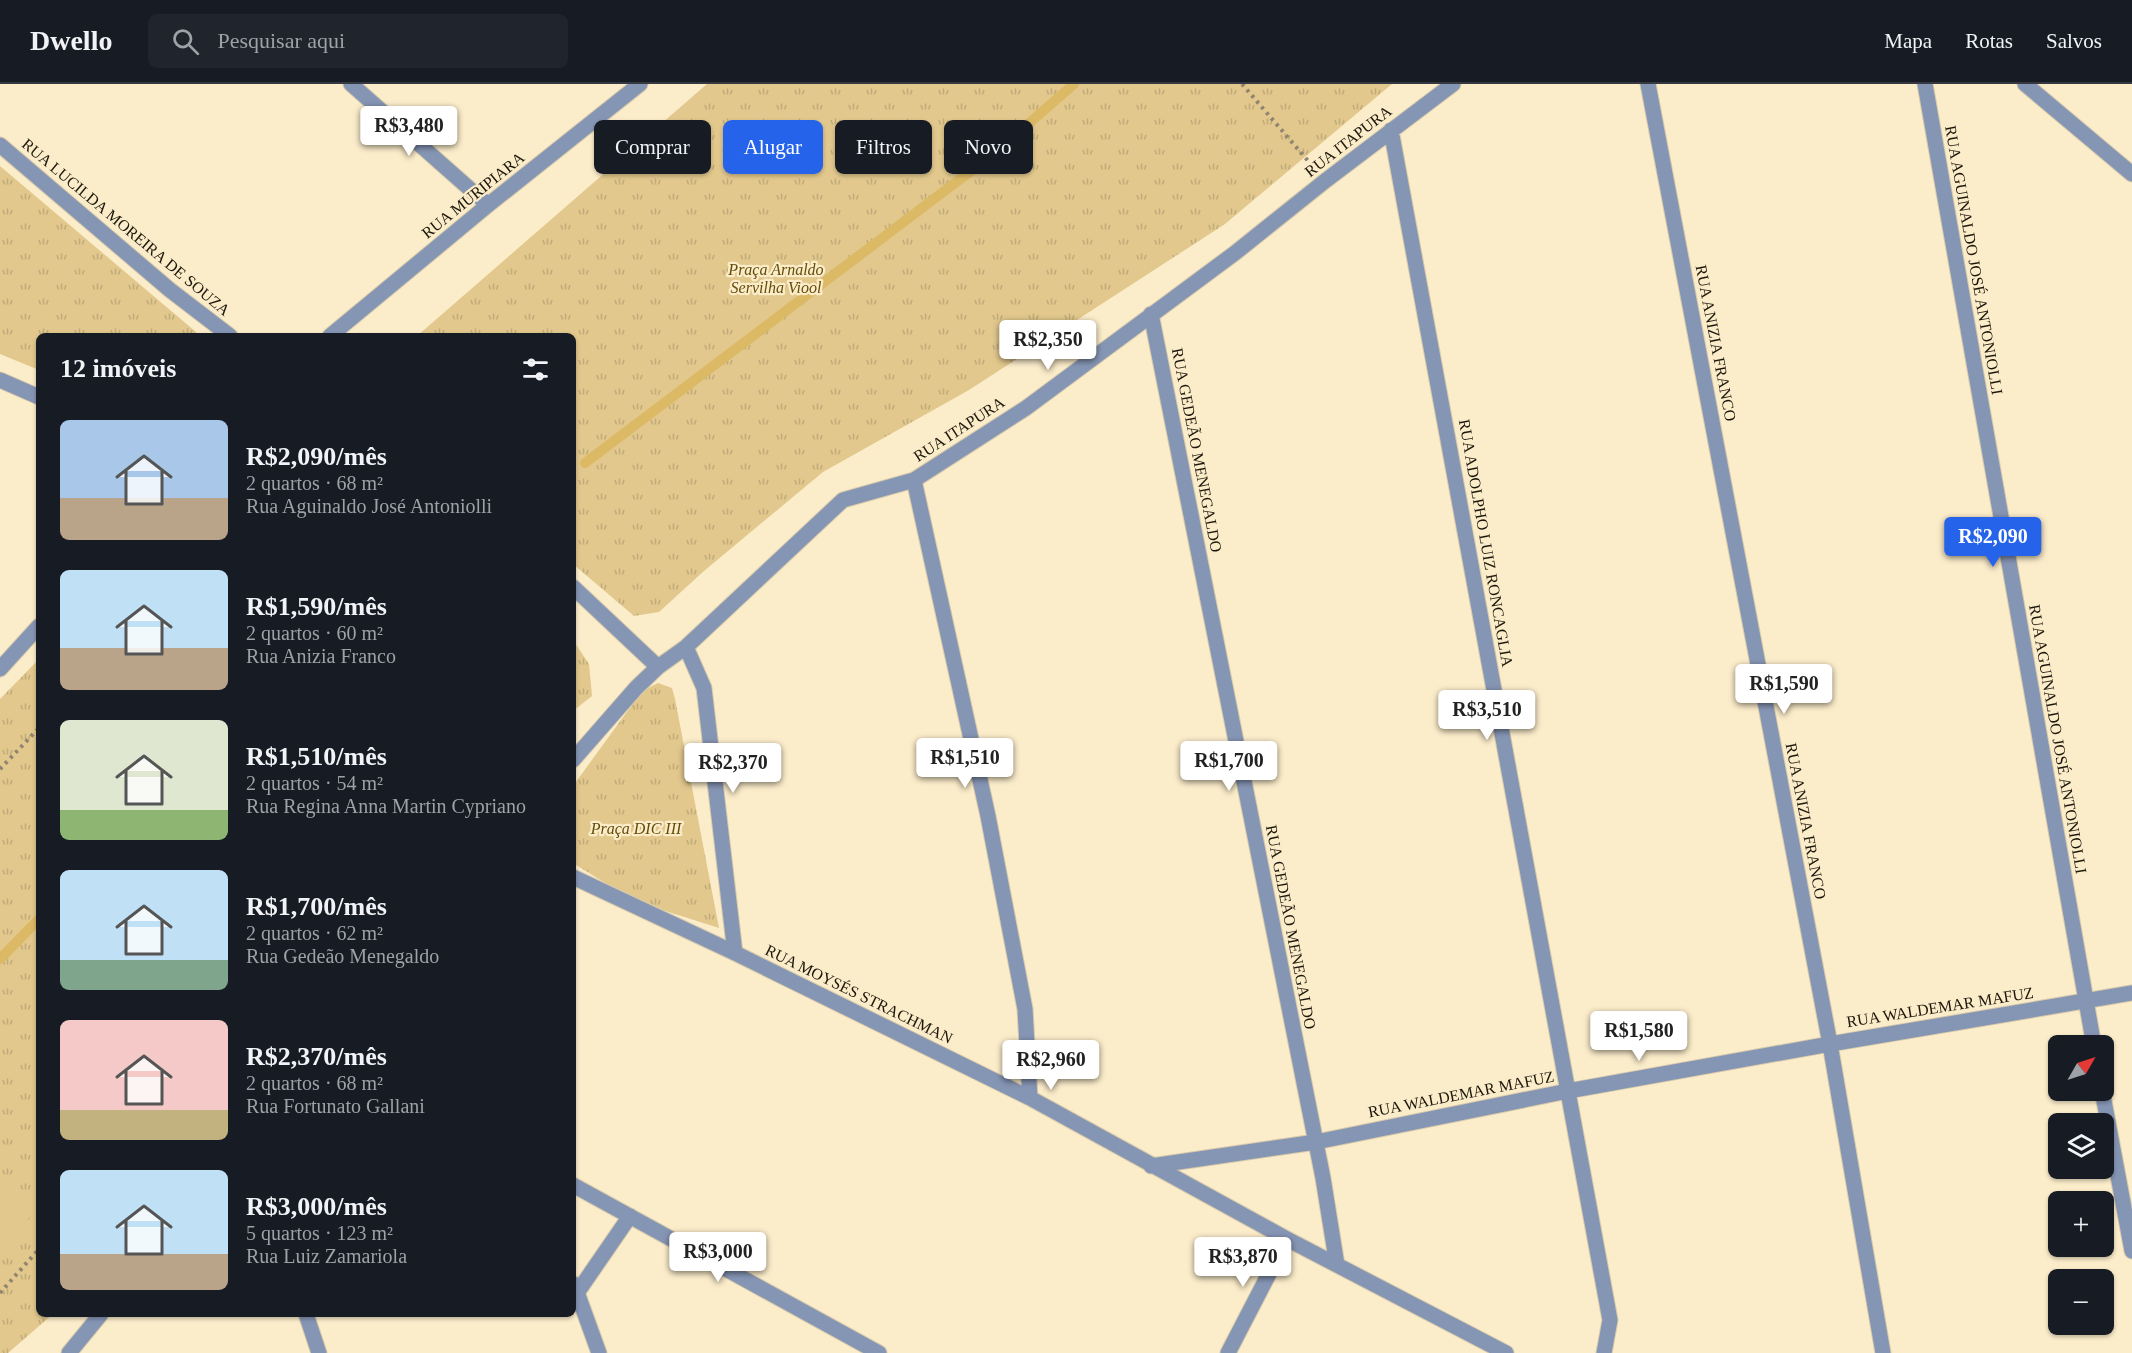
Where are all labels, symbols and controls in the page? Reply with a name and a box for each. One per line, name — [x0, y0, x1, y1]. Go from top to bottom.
search box — [148, 14, 568, 68]
text: Dwello — [30, 25, 112, 56]
icon: search — [169, 25, 202, 58]
text: Pesquisar aqui — [217, 28, 345, 53]
text: Mapa — [1884, 29, 1932, 53]
text: Rotas — [1965, 29, 2013, 53]
text: Salvos — [2046, 29, 2102, 53]
street label: RUA ITAPURA — [1301, 102, 1395, 180]
pin: R$3,480 — [354, 106, 464, 157]
text: R$3,480 — [374, 114, 444, 136]
chip: Comprar — [594, 120, 711, 174]
chip: Alugar — [723, 120, 823, 174]
chip: Filtros — [835, 120, 932, 174]
chip: Novo — [944, 120, 1033, 174]
street label: RUA AGUINALDO JOSÉ ANTONIOLLI — [1942, 124, 2007, 396]
street label: RUA LUCILDA MOREIRA DE SOUZA — [19, 135, 234, 319]
street label: RUA MURIPIARA — [418, 148, 528, 241]
park label: Praça Arnaldo Servilha Viool — [727, 261, 824, 296]
street label: RUA ANIZIA FRANCO — [1692, 263, 1740, 423]
pin: R$2,350 — [993, 320, 1103, 371]
text: R$2,350 — [1013, 328, 1083, 350]
street label: RUA GEDEÃO MENEGALDO — [1169, 346, 1225, 554]
icon: filters — [519, 353, 552, 386]
text: 12 imóveis — [60, 354, 176, 383]
street label: RUA ITAPURA — [910, 393, 1008, 465]
street label: RUA ADOLPHO LUIZ RONCAGLIA — [1456, 418, 1516, 669]
text: R$2,090/mês — [246, 442, 387, 471]
icon: home — [108, 444, 180, 516]
text: 2 quartos · 68 m² — [246, 472, 383, 494]
text: Rua Aguinaldo José Antoniolli — [246, 495, 492, 517]
pin: R$2,090 — [1938, 517, 2048, 568]
text: R$2,090 — [1958, 525, 2028, 547]
text: R$1,590/mês — [246, 592, 387, 621]
icon: home — [108, 594, 180, 666]
street label: RUA AGUINALDO JOSÉ ANTONIOLLI — [2026, 603, 2091, 875]
text: 2 quartos · 60 m² — [246, 622, 383, 644]
text: Rua Anizia Franco — [246, 645, 396, 667]
pin: R$1,590 — [1729, 664, 1839, 715]
text: R$1,590 — [1749, 672, 1819, 694]
pin: R$3,510 — [1432, 690, 1542, 741]
text: R$3,510 — [1452, 698, 1522, 720]
pin: R$1,510 — [910, 738, 1020, 789]
pin: R$1,700 — [1174, 741, 1284, 792]
street label: RUA ANIZIA FRANCO — [1782, 741, 1830, 901]
text: R$1,510/mês — [246, 742, 387, 771]
pin: R$2,370 — [678, 743, 788, 794]
icon: home — [108, 744, 180, 816]
text: R$1,510 — [930, 746, 1000, 768]
text: R$1,700 — [1194, 749, 1264, 771]
text: R$2,370 — [698, 751, 768, 773]
text: 2 quartos · 54 m² — [246, 772, 383, 794]
text: Rua Regina Anna Martin Cypriano — [246, 795, 526, 817]
park label: Praça DIC III — [590, 820, 682, 838]
street label: RUA GEDEÃO MENEGALDO — [1263, 823, 1319, 1031]
text: R$1,700/mês — [246, 892, 387, 921]
icon: home — [108, 894, 180, 966]
text: 2 quartos · 62 m² — [246, 922, 383, 944]
street label: RUA MOYSÉS STRACHMAN — [763, 940, 956, 1047]
text: Rua Gedeão Menegaldo — [246, 945, 439, 967]
street label: RUA WALDEMAR MAFUZ — [1845, 984, 2035, 1030]
pin: R$1,580 — [1584, 1011, 1694, 1062]
text: R$1,580 — [1604, 1019, 1674, 1041]
north arrow — [2048, 1035, 2114, 1101]
map controls — [2048, 1035, 2114, 1335]
pin: R$2,960 — [996, 1040, 1106, 1091]
text: R$2,370/mês — [246, 1042, 387, 1071]
icon: home — [108, 1044, 180, 1116]
text: R$2,960 — [1016, 1048, 1086, 1070]
street label: RUA WALDEMAR MAFUZ — [1367, 1068, 1555, 1120]
text: 2 quartos · 68 m² — [246, 1072, 383, 1094]
text: Rua Fortunato Gallani — [246, 1095, 425, 1117]
button: layers — [2048, 1113, 2114, 1179]
button: + — [2048, 1191, 2114, 1257]
text: R$3,000/mês — [246, 1192, 387, 1221]
icon: home — [108, 1194, 180, 1266]
text: 5 quartos · 123 m² — [246, 1222, 393, 1244]
pin: R$3,000 — [663, 1232, 773, 1283]
pin: R$3,870 — [1188, 1237, 1298, 1288]
text: R$3,000 — [683, 1240, 753, 1262]
text: Rua Luiz Zamariola — [246, 1245, 407, 1267]
text: R$3,870 — [1208, 1245, 1278, 1267]
button: − — [2048, 1269, 2114, 1335]

